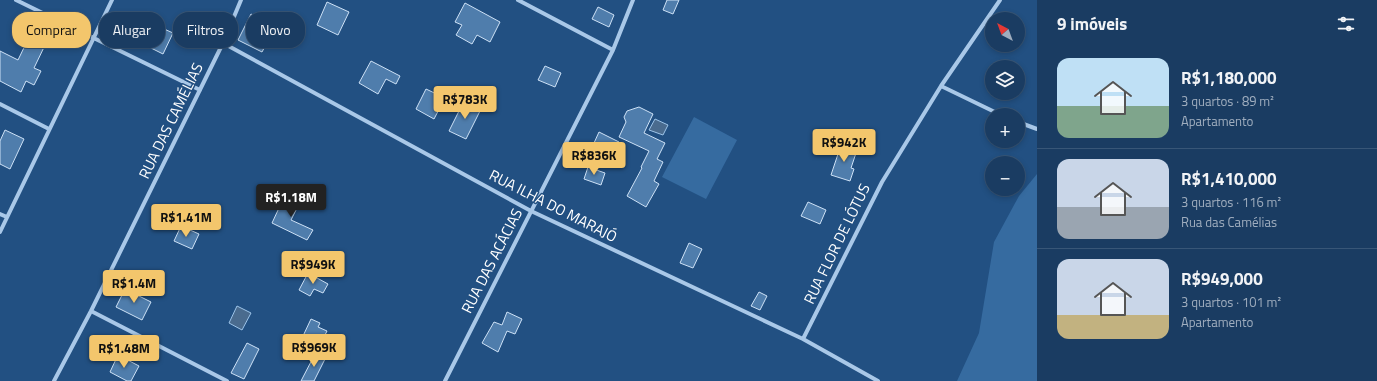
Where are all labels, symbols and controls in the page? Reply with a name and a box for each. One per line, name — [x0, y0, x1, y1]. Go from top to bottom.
text: 9 imóveis — [1057, 11, 1127, 37]
chip: Comprar — [12, 12, 91, 48]
chip: Alugar — [99, 12, 165, 48]
chip: Filtros — [173, 12, 238, 48]
chip: Novo — [246, 12, 305, 48]
north arrow — [985, 12, 1025, 52]
map controls — [985, 12, 1025, 196]
icon: filters — [1335, 13, 1357, 35]
street label: RUA DAS CAMÉLIAS — [132, 59, 209, 183]
button: layers — [985, 60, 1025, 100]
text: R$1,180,000 — [1181, 65, 1277, 91]
icon: home — [1089, 74, 1137, 122]
pin: R$783K — [432, 86, 498, 120]
text: R$783K — [443, 89, 487, 109]
text: 3 quartos · 89 m² — [1181, 91, 1274, 111]
button: + — [985, 108, 1025, 148]
text: Apartamento — [1181, 111, 1254, 131]
pin: R$942K — [811, 129, 877, 163]
text: R$942K — [822, 132, 866, 152]
pin: R$836K — [561, 142, 627, 176]
text: R$836K — [572, 145, 616, 165]
button: − — [985, 156, 1025, 196]
street label: RUA ILHA DO MARAJÓ — [485, 163, 621, 248]
text: R$1,410,000 — [1181, 166, 1277, 192]
icon: home — [1089, 175, 1137, 223]
street label: RUA FLOR DE LÓTUS — [797, 180, 876, 308]
pin: R$1.18M — [254, 184, 328, 218]
text: R$1.18M — [265, 187, 317, 207]
text: 3 quartos · 116 m² — [1181, 192, 1281, 212]
pin: R$1.41M — [149, 204, 223, 238]
street label: RUA DAS ACÁCIAS — [455, 204, 528, 317]
text: R$1.41M — [160, 207, 212, 227]
text: Rua das Camélias — [1181, 212, 1277, 232]
pin: R$949K — [280, 251, 346, 285]
text: R$949K — [291, 254, 335, 274]
text: R$949,000 — [1181, 266, 1263, 292]
pin: R$1.4M — [101, 270, 167, 304]
text: R$1.4M — [112, 273, 156, 293]
icon: home — [1089, 275, 1137, 323]
text: 3 quartos · 101 m² — [1181, 292, 1281, 312]
text: Apartamento — [1181, 312, 1254, 332]
pin: R$969K — [281, 334, 347, 368]
pin: R$1.48M — [87, 335, 161, 369]
text: R$969K — [292, 337, 336, 357]
text: R$1.48M — [98, 338, 150, 358]

